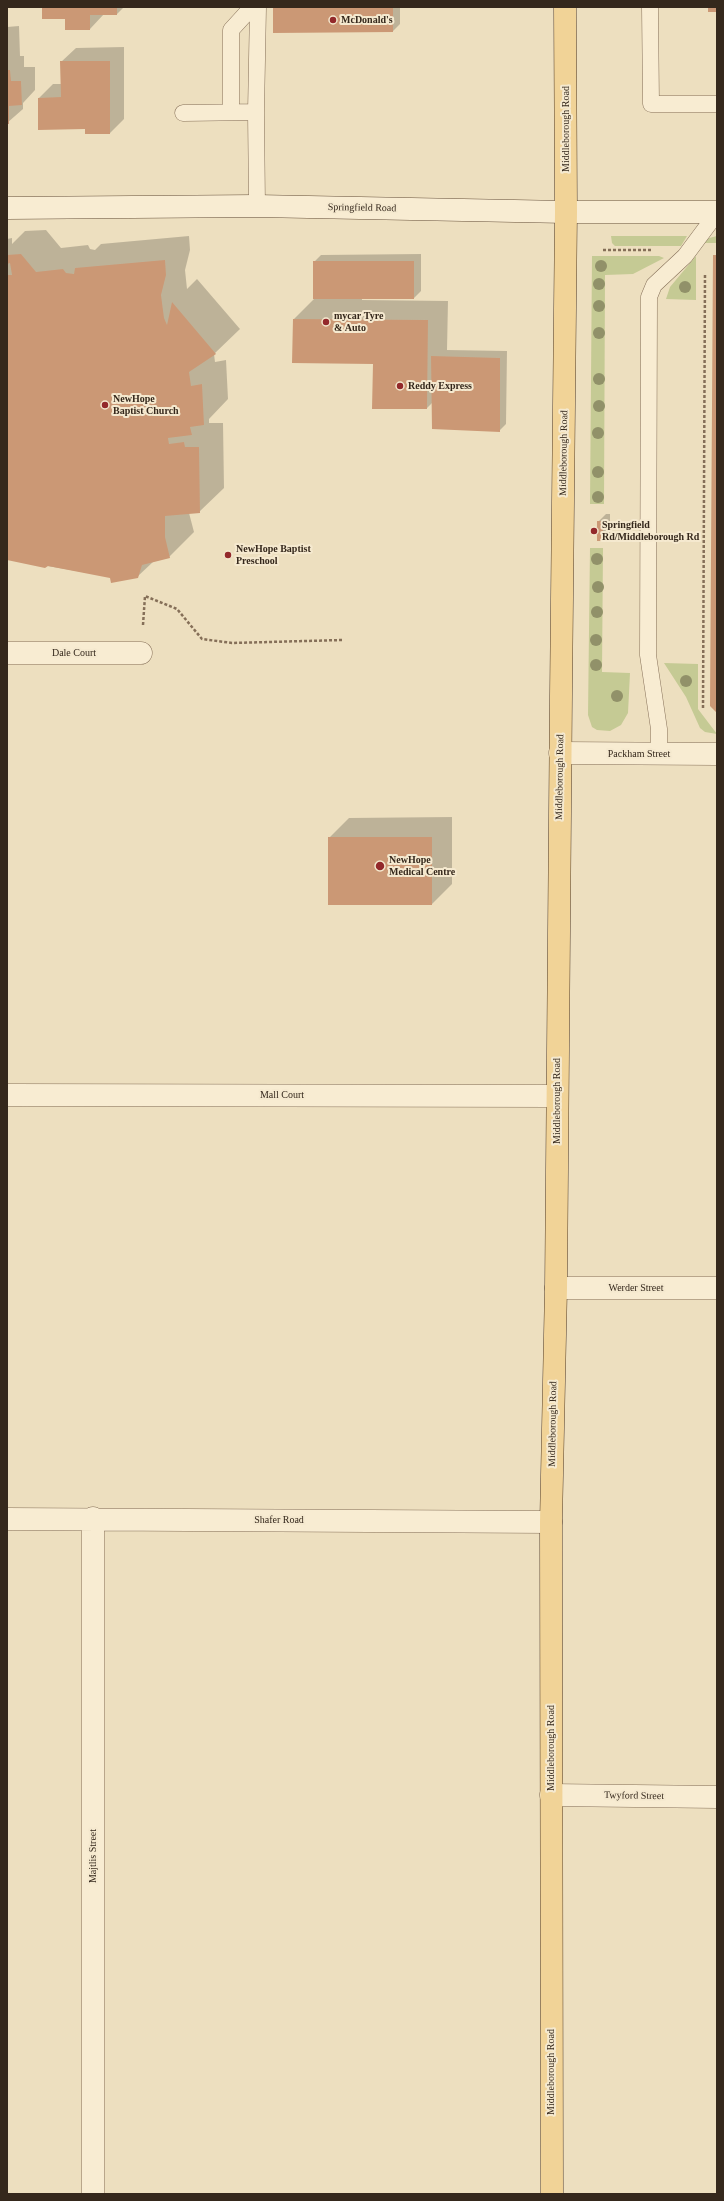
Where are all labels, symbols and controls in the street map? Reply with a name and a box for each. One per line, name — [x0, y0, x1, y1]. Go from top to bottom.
place label: McDonald's — [341, 14, 393, 26]
marker: McDonald's — [328, 15, 338, 25]
street label: Middleborough Road — [560, 86, 572, 172]
street label: Springfield Road — [328, 201, 396, 215]
place label: mycar Tyre & Auto — [334, 310, 383, 334]
marker: mycar Tyre & Auto — [321, 317, 331, 327]
place label: Reddy Express — [408, 380, 472, 392]
marker: Reddy Express — [395, 381, 405, 391]
place label: NewHope Baptist Church — [113, 393, 179, 416]
marker: NewHope Baptist Church — [100, 400, 110, 410]
street label: Middleborough Road — [557, 410, 571, 496]
place label: Springfield Rd/Middleborough Rd — [602, 519, 699, 542]
marker: Springfield Rd/Middleborough Rd — [589, 526, 599, 536]
place label: NewHope Baptist Preschool — [236, 543, 311, 566]
marker: NewHope Baptist Preschool — [223, 550, 233, 560]
street label: Dale Court — [52, 647, 96, 659]
street label: Middleborough Road — [553, 734, 567, 820]
street label: Packham Street — [608, 748, 670, 760]
place label: NewHope Medical Centre — [389, 854, 455, 878]
marker: NewHope Medical Centre — [374, 860, 386, 872]
street label: Middleborough Road — [551, 1058, 563, 1144]
street label: Mall Court — [260, 1089, 304, 1101]
street label: Werder Street — [608, 1282, 664, 1294]
street label: Middleborough Road — [546, 1381, 560, 1467]
street label: Shafer Road — [254, 1514, 304, 1526]
street label: Middleborough Road — [545, 1705, 557, 1791]
street label: Twyford Street — [604, 1789, 664, 1803]
street label: Majtlis Street — [87, 1829, 99, 1883]
street label: Middleborough Road — [545, 2029, 557, 2115]

